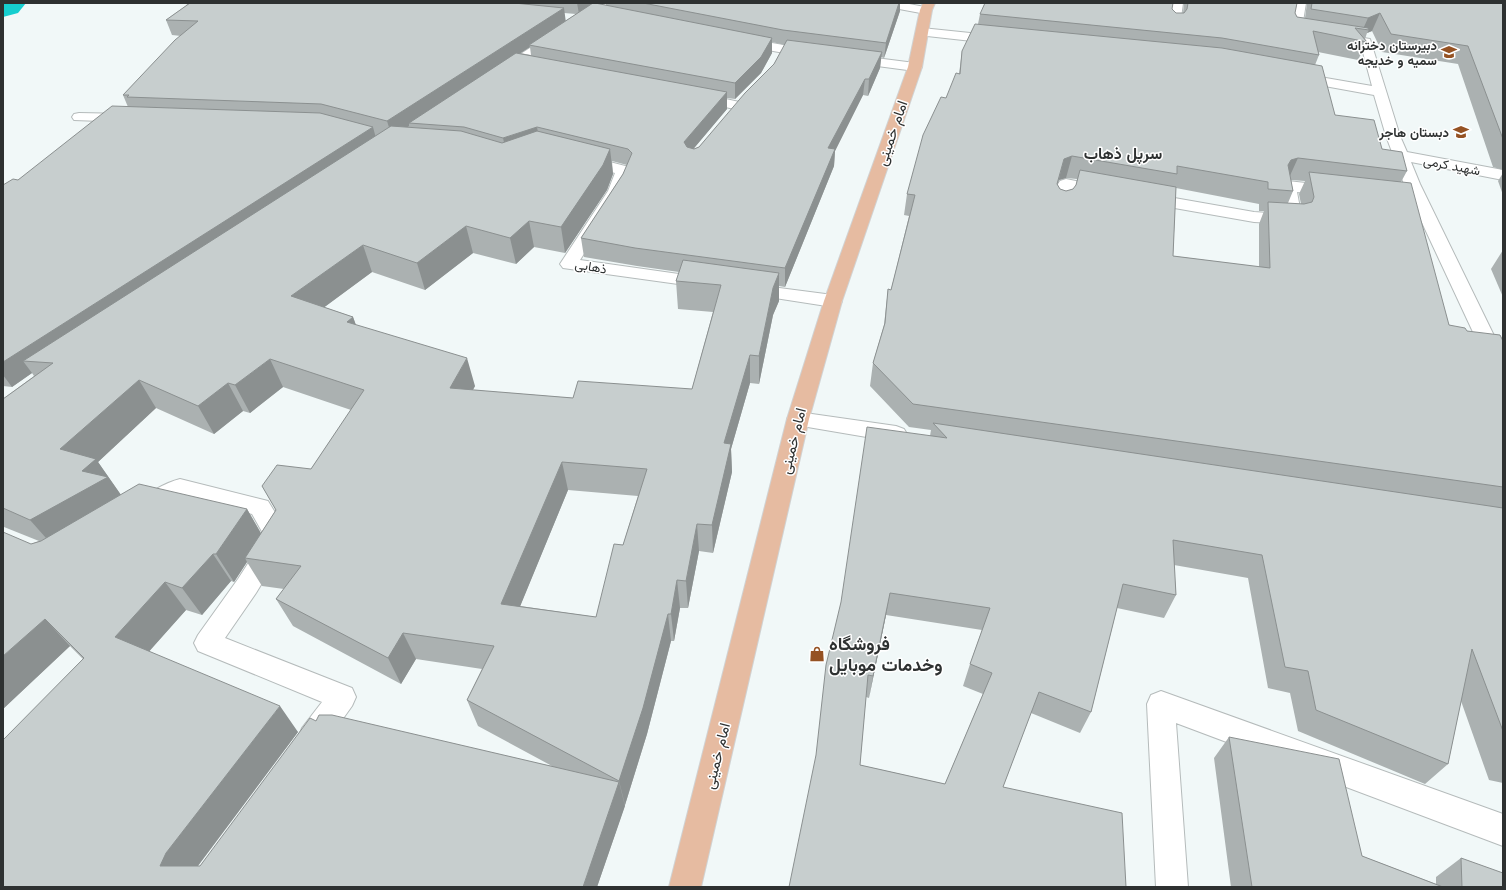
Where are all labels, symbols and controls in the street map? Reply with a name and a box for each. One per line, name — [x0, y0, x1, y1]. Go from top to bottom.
place label: دبیرستان دخترانه سمیه و خدیجه — [1347, 36, 1437, 70]
school or university icon: دبیرستان دخترانه سمیه و خدیجه — [1440, 43, 1458, 61]
street label: امام خمینی — [871, 97, 913, 169]
place label: دبستان هاجر — [1378, 123, 1449, 142]
school or university icon: دبستان هاجر — [1452, 123, 1470, 141]
district label: سرپل ذهاب — [1084, 142, 1162, 165]
street label: شهید کرمی — [1422, 151, 1482, 180]
street label: ذهابی — [573, 254, 608, 279]
street label: امام خمینی — [774, 405, 812, 477]
place label: فروشگاه وخدمات موبایل — [829, 631, 943, 678]
shop icon: فروشگاه وخدمات موبایل — [808, 645, 826, 663]
street label: امام خمینی — [698, 720, 736, 792]

